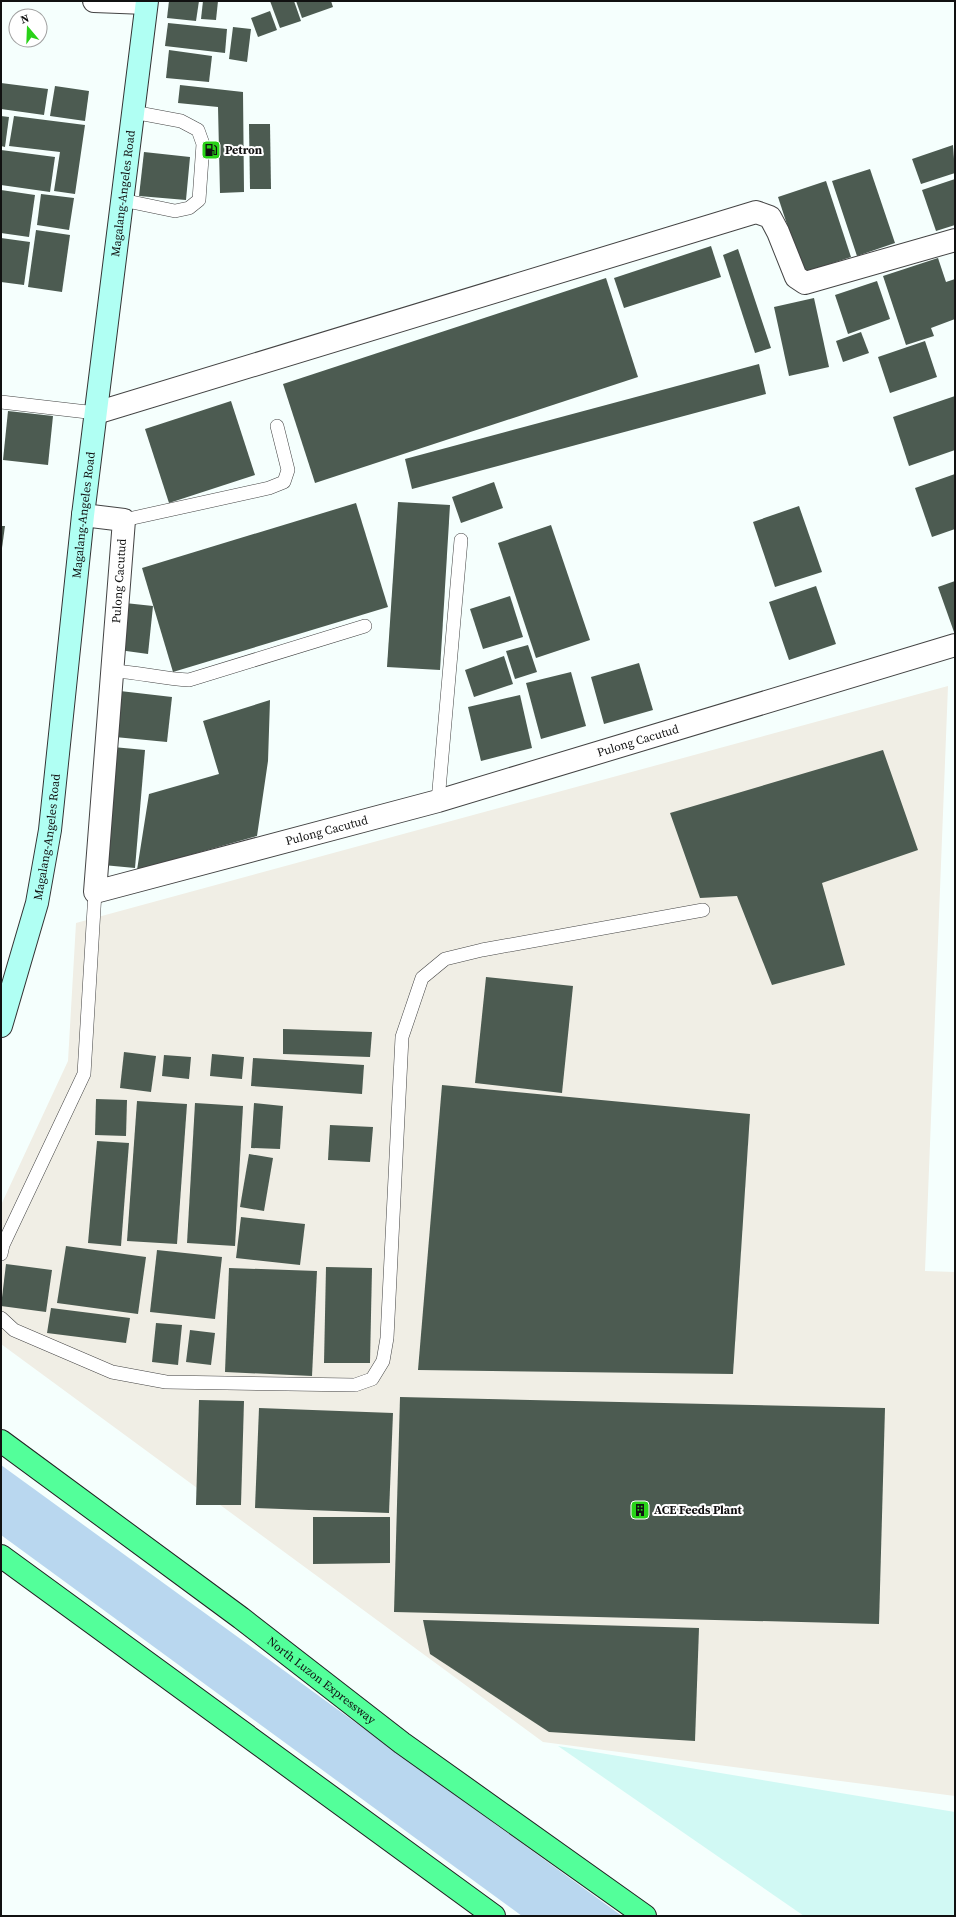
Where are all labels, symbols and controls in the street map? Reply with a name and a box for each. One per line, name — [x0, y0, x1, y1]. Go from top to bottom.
north arrow — [8, 8, 48, 48]
text: N — [19, 11, 31, 27]
street label: Magalang-Angeles Road — [107, 129, 139, 258]
fuel station icon: Petron — [200, 139, 222, 161]
place label: Petron — [225, 142, 263, 158]
street label: Magalang-Angeles Road — [68, 451, 99, 579]
street label: Pulong Cacutud — [108, 538, 130, 624]
street label: Pulong Cacutud — [595, 721, 681, 761]
street label: Magalang-Angeles Road — [30, 773, 64, 901]
street label: Pulong Cacutud — [284, 812, 370, 849]
building icon: ACE Feeds Plant — [629, 1499, 651, 1521]
place label: ACE Feeds Plant — [654, 1502, 743, 1518]
street label: North Luzon Expressway — [264, 1633, 380, 1728]

